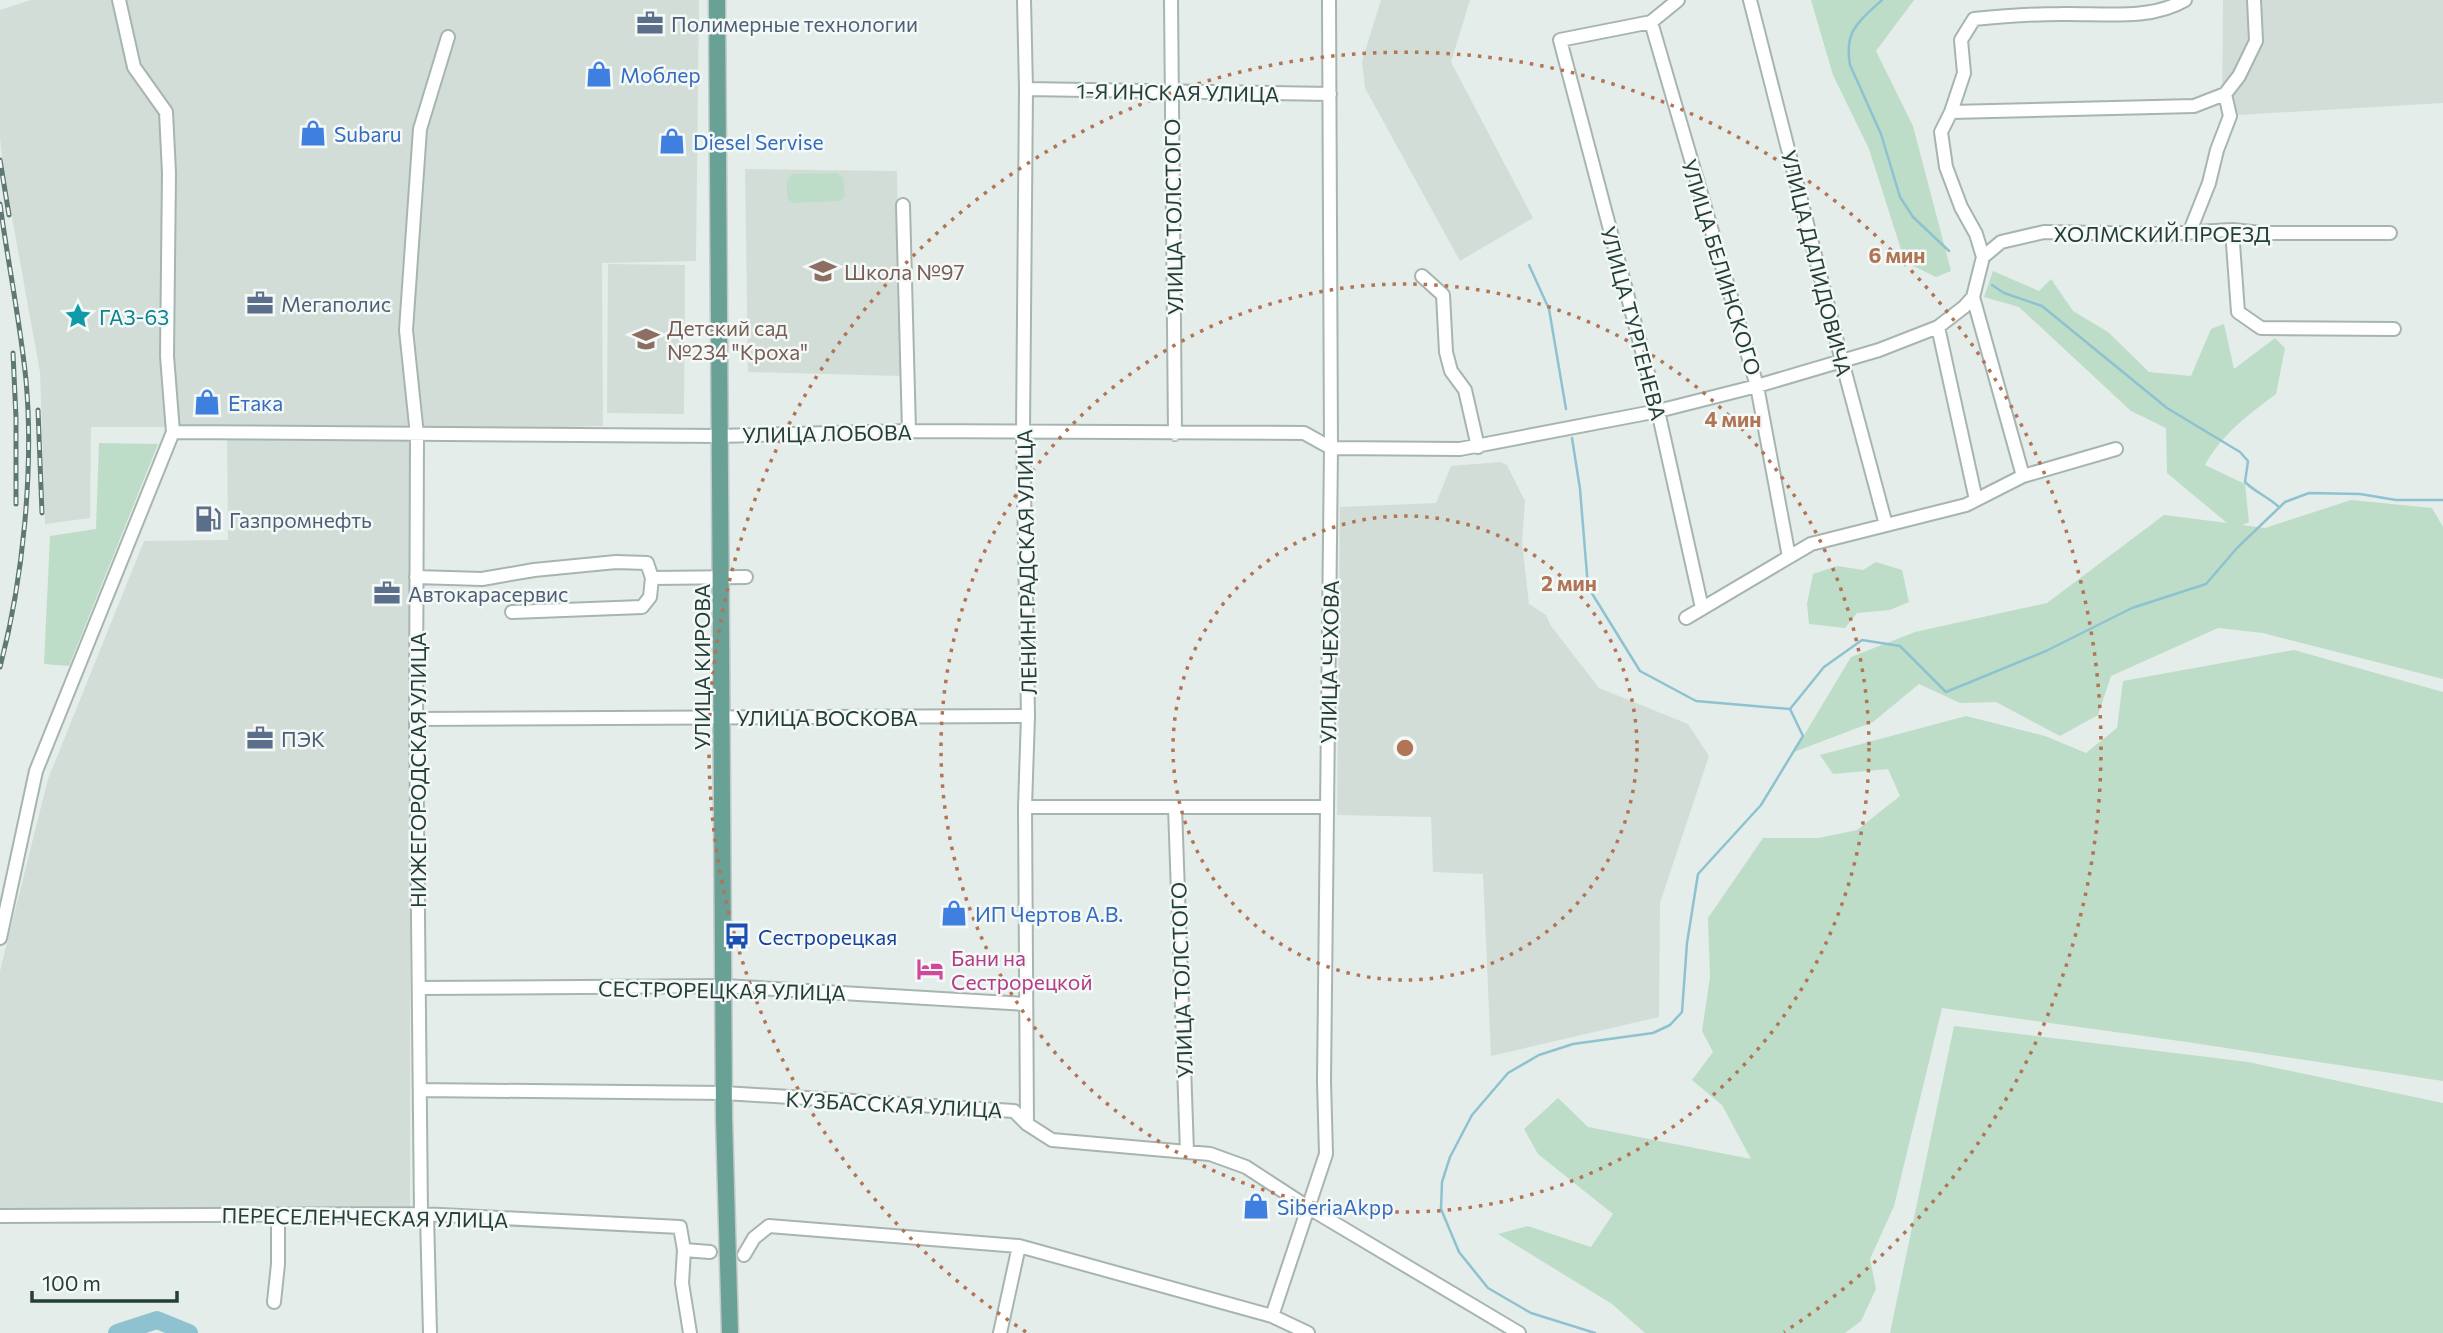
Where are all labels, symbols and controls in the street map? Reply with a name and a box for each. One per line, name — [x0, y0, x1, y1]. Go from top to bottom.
office icon: Полимерные технологии — [635, 8, 665, 38]
place label: Полимерные технологии — [671, 11, 918, 36]
shop icon: Моблер — [584, 59, 614, 89]
place label: Моблер — [620, 62, 701, 87]
street label: 1-Я ИНСКАЯ УЛИЦА — [1076, 78, 1280, 106]
shop icon: Subaru — [298, 118, 328, 148]
street label: УЛИЦА ТОЛСТОГО — [1159, 119, 1187, 315]
place label: Subaru — [334, 121, 402, 146]
shop icon: Diesel Servise — [657, 126, 687, 156]
place label: Diesel Servise — [693, 129, 824, 154]
street label: УЛИЦА ДАЛИДОВИЧА — [1777, 147, 1857, 379]
street label: УЛИЦА БЕЛИНСКОГО — [1677, 156, 1767, 378]
street label: ХОЛМСКИЙ ПРОЕЗД — [2053, 221, 2271, 246]
street label: УЛИЦА ТУРГЕНЕВА — [1596, 223, 1672, 423]
text: 6 мин — [1869, 242, 1925, 267]
school or university icon: Школа №97 — [808, 256, 838, 286]
place label: Школа №97 — [844, 259, 965, 284]
office icon: Мегаполис — [245, 288, 275, 318]
place label: Мегаполис — [281, 291, 391, 316]
place icon: ГАЗ-63 — [63, 301, 93, 331]
place label: ГАЗ-63 — [99, 304, 169, 329]
place label: Детский сад №234 "Кроха" — [667, 315, 808, 364]
school or university icon: Детский сад №234 "Кроха" — [631, 324, 661, 354]
shop icon: Етака — [192, 387, 222, 417]
place label: Етака — [228, 390, 283, 415]
text: 4 мин — [1705, 406, 1761, 431]
street label: УЛИЦА ЛОБОВА — [742, 419, 912, 447]
street label: ЛЕНИНГРАДСКАЯ УЛИЦА — [1011, 429, 1041, 695]
fuel station icon: Газпромнефть — [193, 504, 223, 534]
place label: Газпромнефть — [229, 507, 372, 532]
text: 2 мин — [1541, 570, 1597, 595]
office icon: Автокарасервис — [372, 578, 402, 608]
street label: УЛИЦА ЧЕХОВА — [1315, 580, 1343, 744]
place label: Автокарасервис — [408, 581, 569, 606]
street label: УЛИЦА КИРОВА — [689, 584, 714, 750]
street label: НИЖЕГОРОДСКАЯ УЛИЦА — [405, 632, 430, 908]
street label: УЛИЦА ВОСКОВА — [736, 705, 918, 730]
office icon: ПЭК — [245, 723, 275, 753]
place label: ПЭК — [281, 726, 325, 751]
centre of rings — [1393, 736, 1417, 760]
street label: УЛИЦА ТОЛСТОГО — [1165, 881, 1197, 1079]
shop icon: ИП Чертов А.В. — [939, 898, 969, 928]
place label: ИП Чертов А.В. — [975, 901, 1123, 926]
bus stop icon: Сестрорецкая — [722, 921, 752, 951]
place label: Сестрорецкая — [758, 924, 897, 949]
place label: Бани на Сестрорецкой — [951, 945, 1092, 994]
hotel icon: Бани на Сестрорецкой — [915, 954, 945, 984]
street label: СЕСТРОРЕЦКАЯ УЛИЦА — [598, 975, 846, 1005]
street label: КУЗБАССКАЯ УЛИЦА — [785, 1086, 1003, 1122]
shop icon: SiberiaAkpp — [1241, 1191, 1271, 1221]
place label: SiberiaAkpp — [1277, 1194, 1394, 1219]
street label: ПЕРЕСЕЛЕНЧЕСКАЯ УЛИЦА — [221, 1202, 509, 1232]
scale bar — [32, 1260, 177, 1304]
text: 100 m — [42, 1270, 101, 1295]

